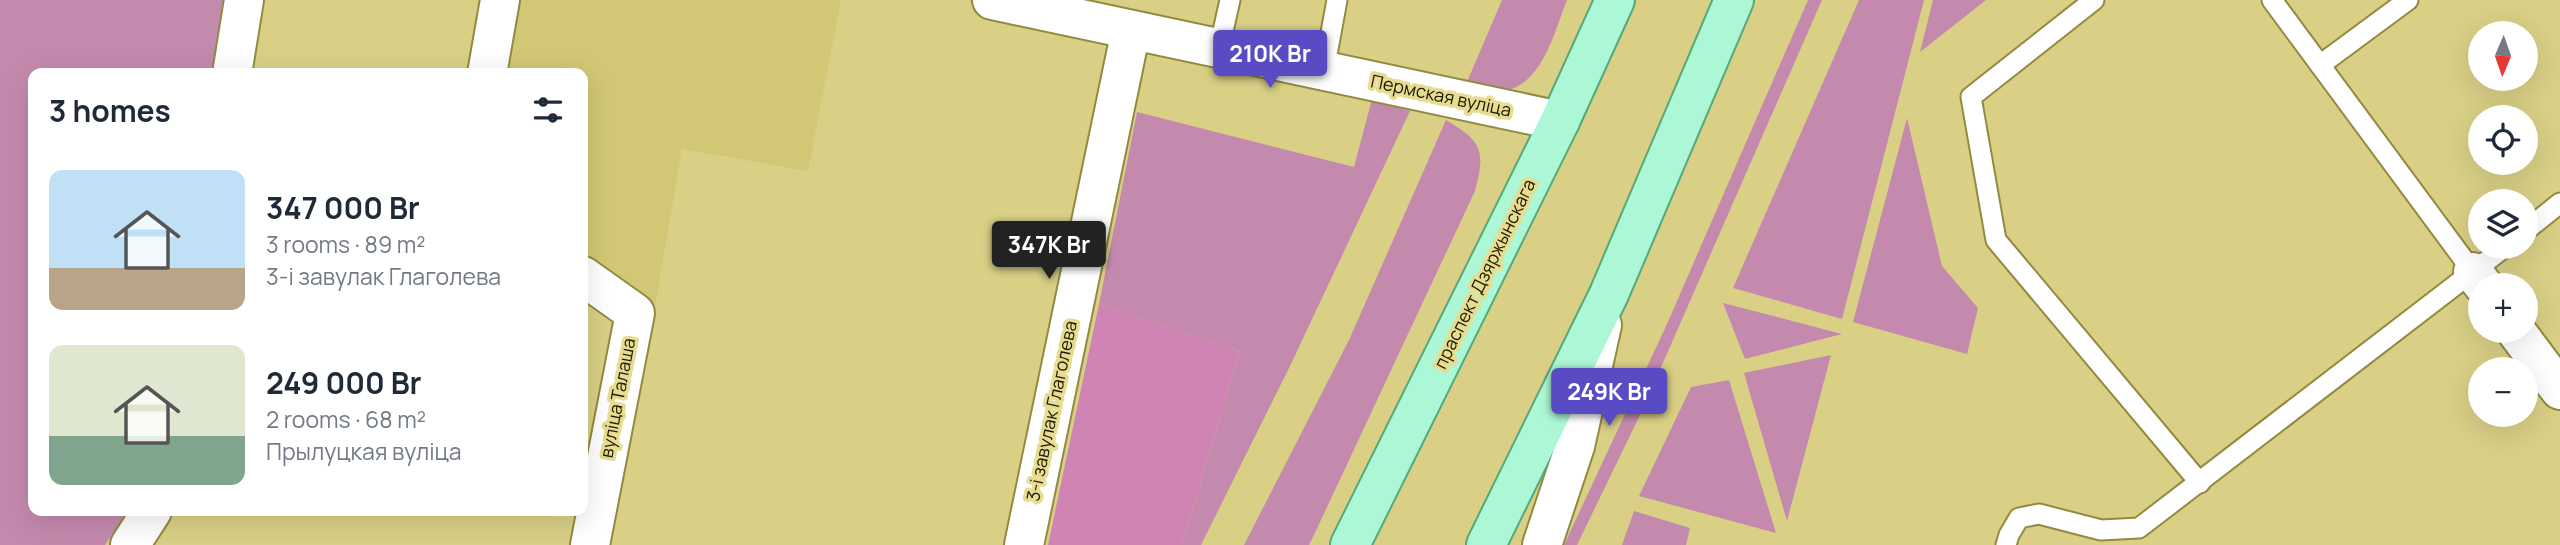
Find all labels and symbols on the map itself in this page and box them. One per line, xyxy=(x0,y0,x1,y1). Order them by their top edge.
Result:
north arrow xyxy=(2468,21,2538,91)
pin: 210K Br xyxy=(1205,31,1335,90)
street label: Пермская вуліца xyxy=(1369,68,1514,122)
street label: праспект Дзяржынскага xyxy=(1428,175,1540,372)
pin: 347K Br xyxy=(984,222,1114,281)
street label: 3-і завулак Глаголева xyxy=(1020,318,1082,503)
street label: вуліца Талаша xyxy=(594,336,640,460)
pin: 249K Br xyxy=(1544,368,1674,428)

